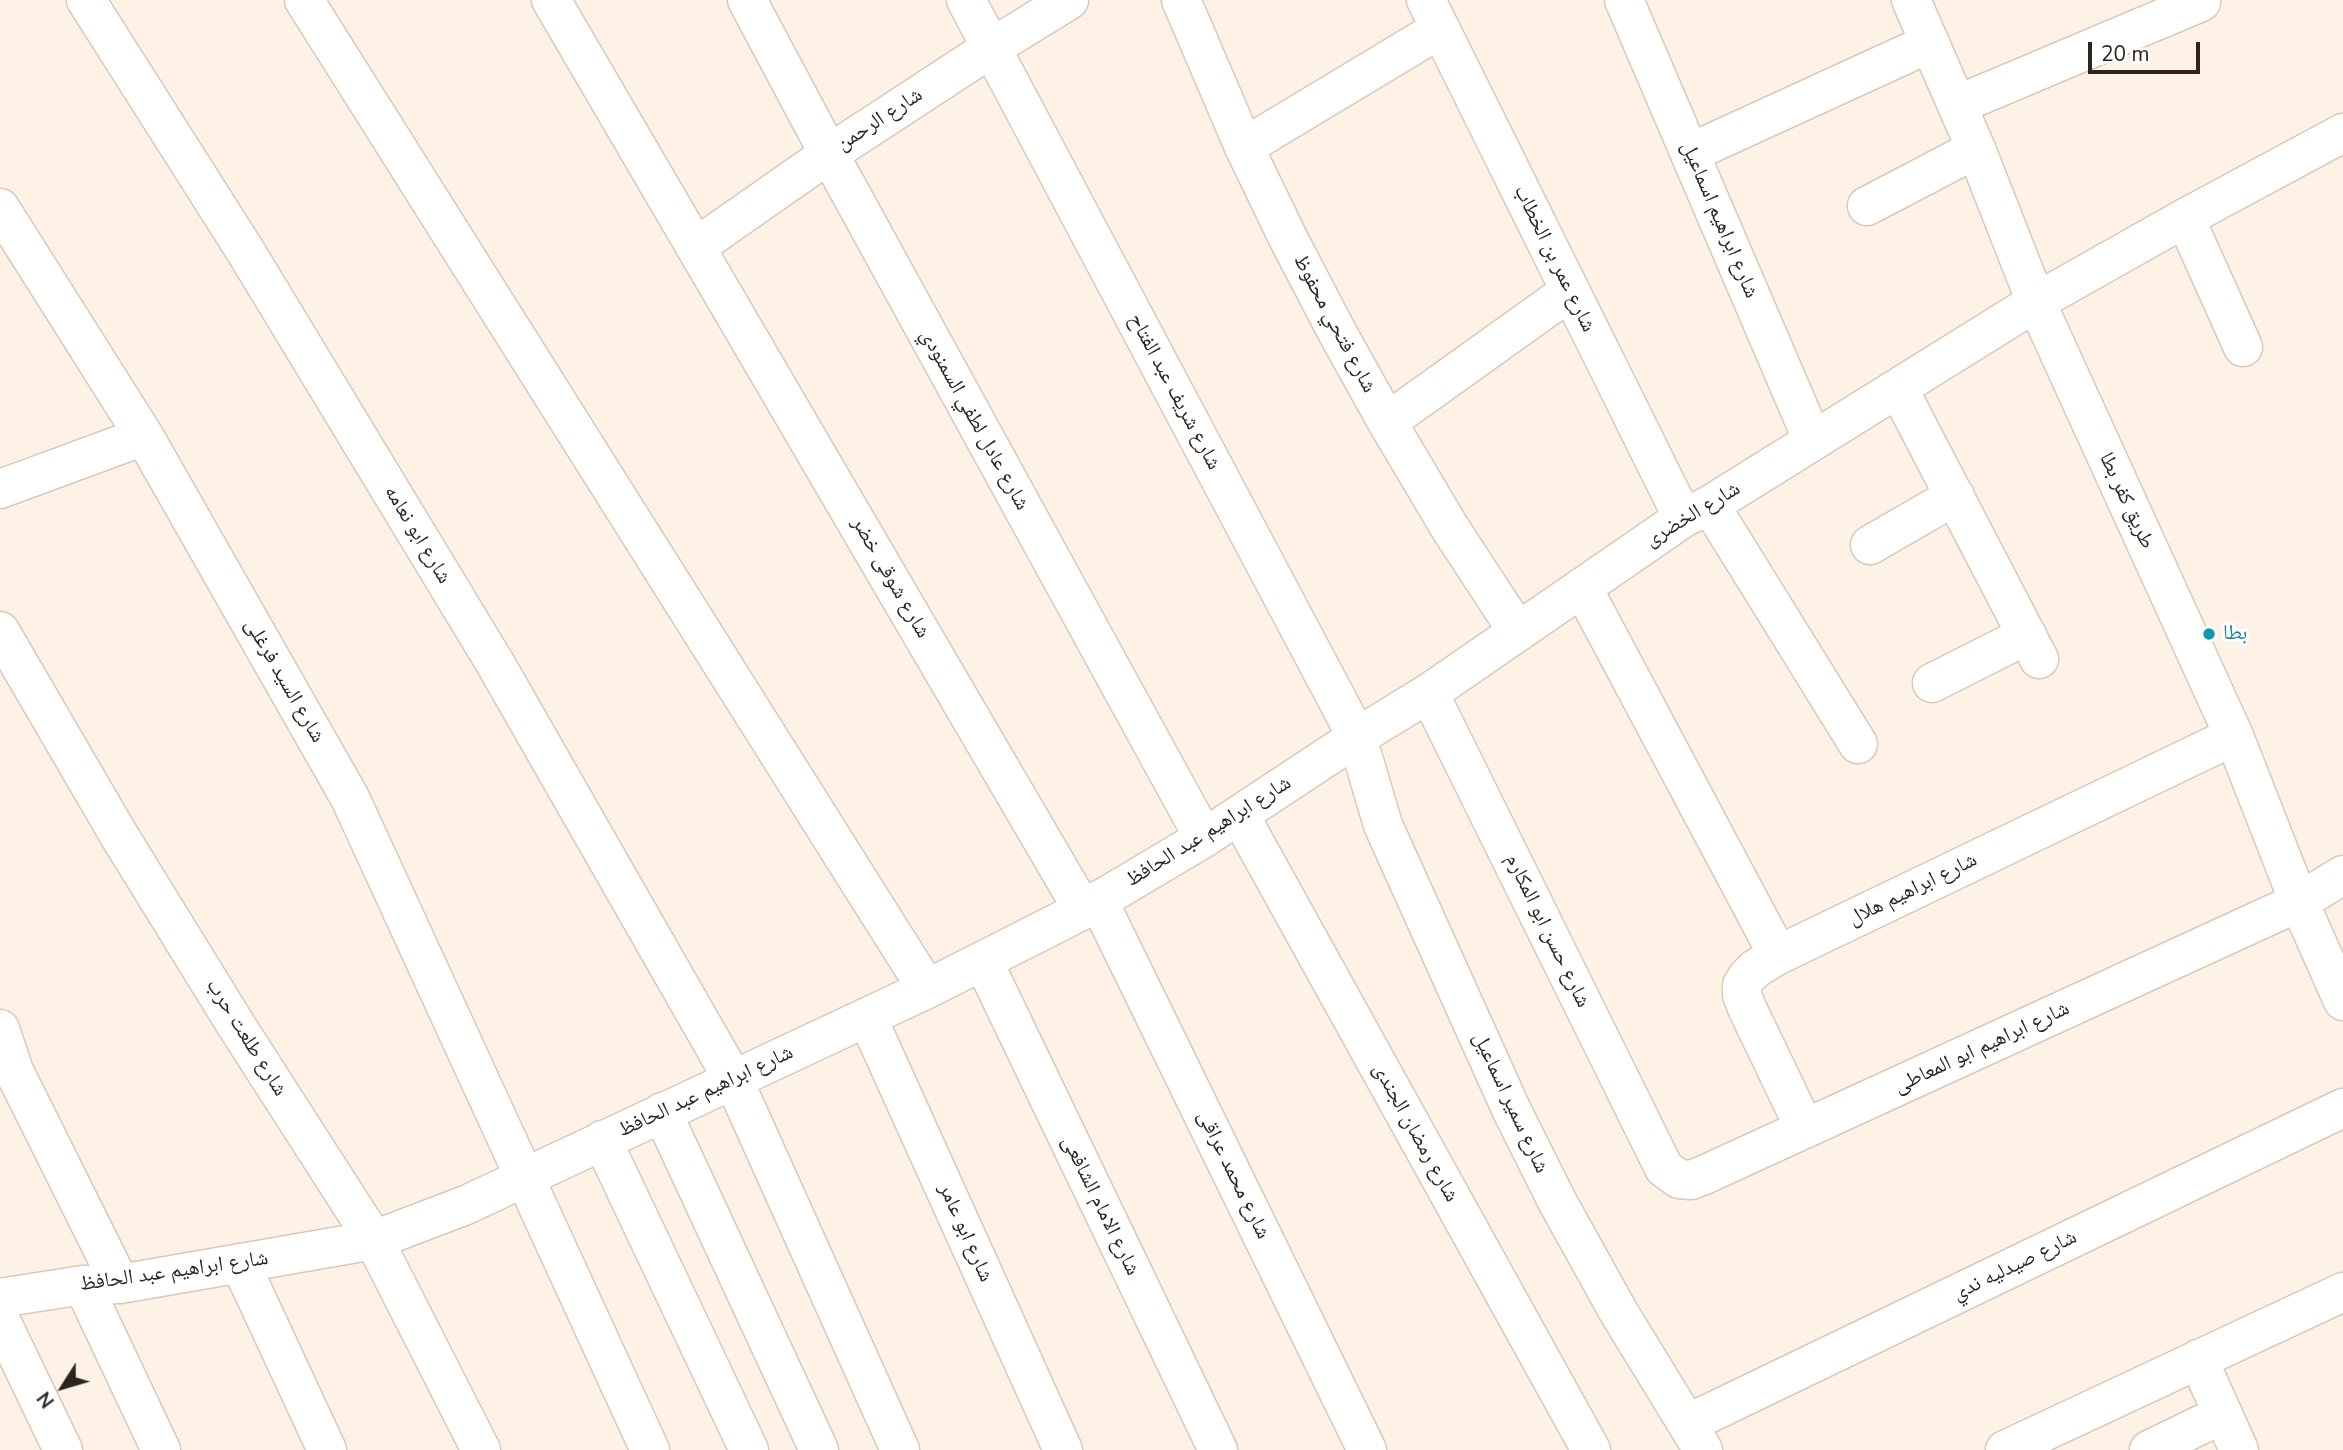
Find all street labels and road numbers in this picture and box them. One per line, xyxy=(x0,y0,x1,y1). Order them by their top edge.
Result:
street label: شارع الرحمن xyxy=(832,83,928,157)
street label: شارع ابراهيم اسماعيل xyxy=(1675,138,1763,302)
street label: شارع عمر بن الخطاب xyxy=(1508,182,1600,336)
street label: شارع فتحي محفوظ xyxy=(1287,250,1381,398)
street label: شارع شريف عبد الفتاح xyxy=(1122,310,1226,474)
street label: شارع عادل لطفي السمنودي xyxy=(914,325,1034,515)
street label: طريق كفر بطا xyxy=(2093,449,2159,553)
street label: شارع الخضرى xyxy=(1641,477,1745,553)
street label: شارع ابو نعامه xyxy=(378,481,456,589)
street label: شارع شوقى خضر xyxy=(845,513,935,643)
street label: شارع السيد فرغلى xyxy=(238,614,330,748)
street label: شارع ابراهيم عبد الحافظ xyxy=(1122,771,1296,893)
street label: شارع ابراهيم هلال xyxy=(1844,848,1982,932)
street label: شارع حسن ابو المكارم xyxy=(1499,850,1595,1012)
street label: شارع طلعت حرب xyxy=(200,975,292,1101)
street label: شارع ابراهيم ابو المعاطى xyxy=(1890,996,2074,1100)
street label: شارع سمير اسماعيل xyxy=(1466,1029,1554,1177)
street label: شارع ابراهيم عبد الحافظ xyxy=(614,1040,798,1144)
street label: شارع رمضان الجندى xyxy=(1366,1059,1464,1207)
street label: شارع محمد عراقى xyxy=(1191,1106,1275,1244)
street label: شارع الامام الشافعى xyxy=(1055,1132,1145,1280)
street label: شارع ابو عامر xyxy=(932,1180,998,1286)
street label: شارع صيدليه ندي xyxy=(1949,1225,2081,1307)
street label: شارع ابراهيم عبد الحافظ xyxy=(78,1246,270,1298)

